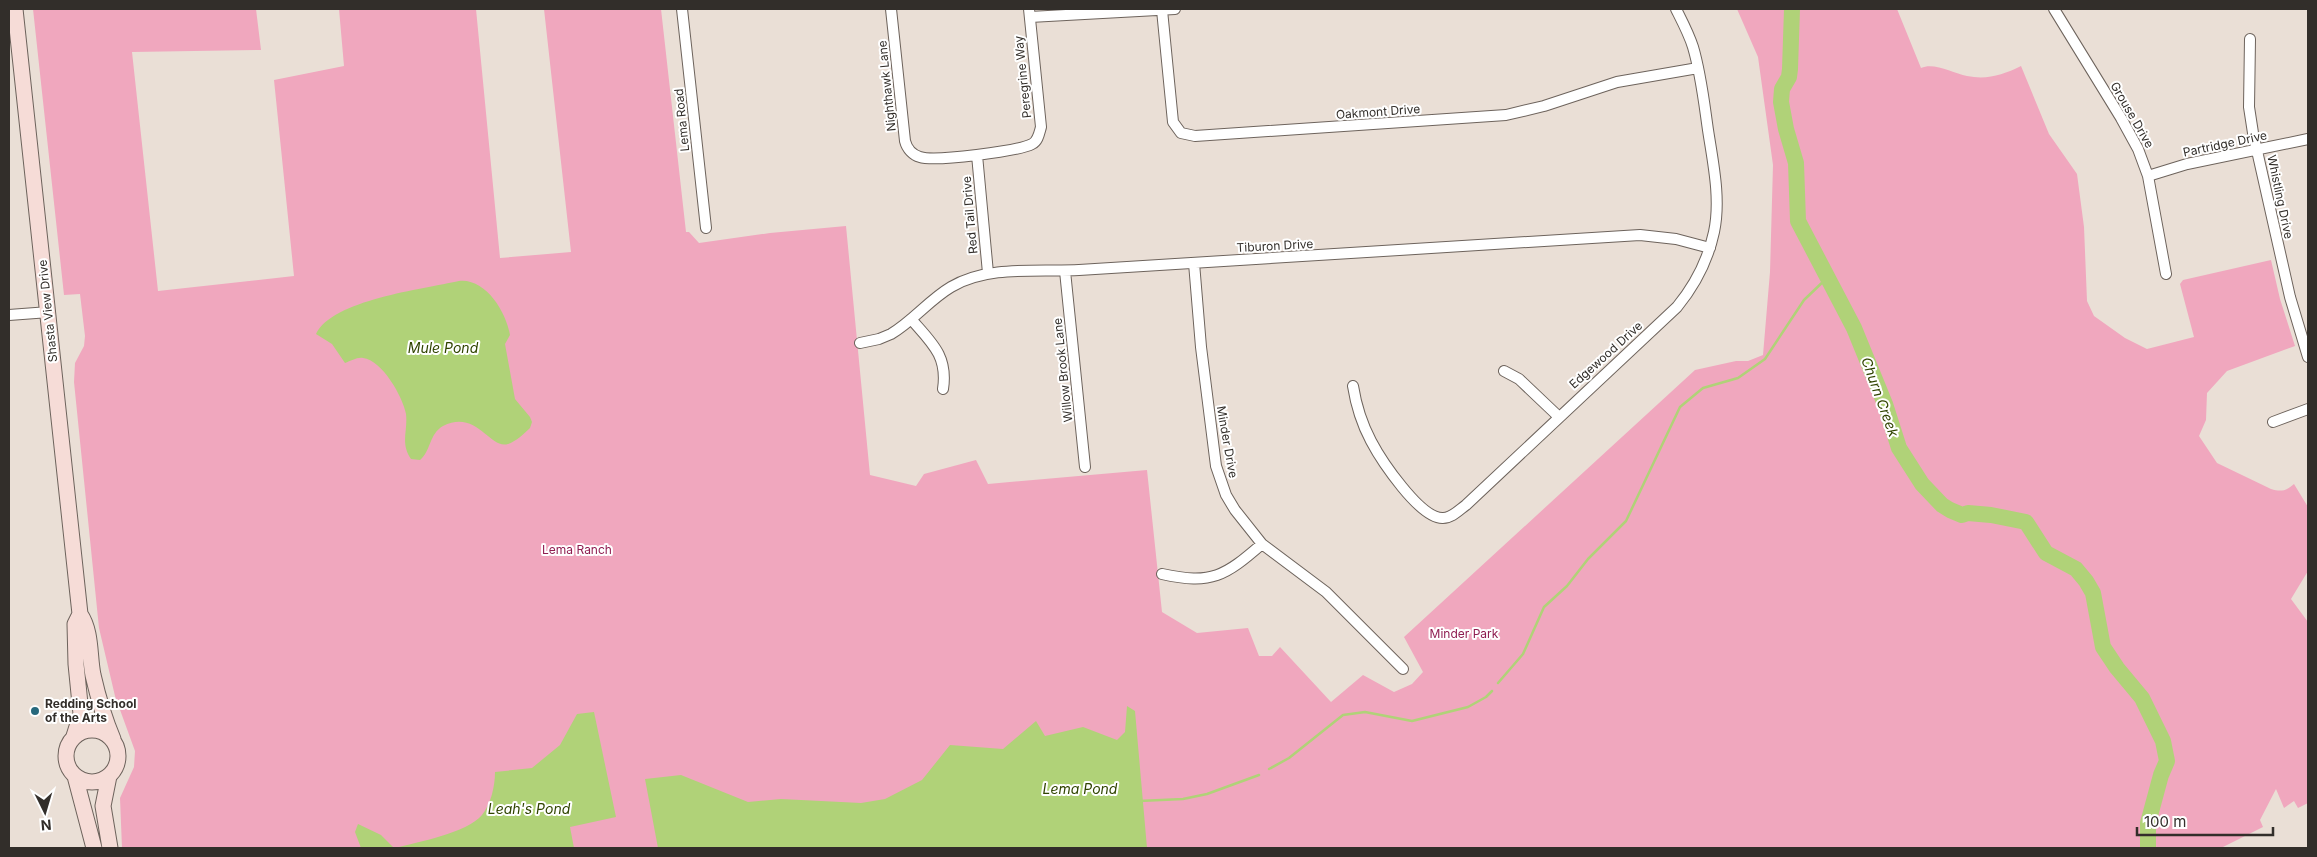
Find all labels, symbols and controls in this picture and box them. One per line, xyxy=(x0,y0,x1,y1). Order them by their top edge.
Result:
street label: Peregrine Way xyxy=(1011,35,1034,119)
street label: Nighthawk Lane xyxy=(874,40,899,132)
street label: Grouse Drive xyxy=(2107,79,2157,151)
street label: Lema Road xyxy=(671,88,692,152)
street label: Oakmont Drive xyxy=(1335,101,1421,122)
street label: Partridge Drive xyxy=(2182,127,2268,160)
street label: Whistling Drive xyxy=(2264,154,2297,240)
street label: Red Tail Drive xyxy=(959,176,980,254)
street label: Tiburon Drive xyxy=(1236,236,1314,255)
street label: Shasta View Drive xyxy=(35,259,60,363)
street label: Willow Brook Lane xyxy=(1050,317,1075,423)
street label: Edgewood Drive xyxy=(1566,318,1645,391)
water label: Mule Pond xyxy=(408,339,479,356)
water label: Churn Creek xyxy=(1858,355,1903,439)
street label: Minder Drive xyxy=(1214,405,1241,479)
park label: Lema Ranch xyxy=(542,542,612,557)
park label: Minder Park xyxy=(1430,626,1499,641)
place label: Redding School of the Arts xyxy=(45,696,137,725)
marker: Redding School of the Arts xyxy=(29,705,41,717)
water label: Lema Pond xyxy=(1043,780,1118,797)
north arrow xyxy=(20,787,70,837)
water label: Leah's Pond xyxy=(488,800,571,817)
scale bar xyxy=(2137,804,2273,836)
text: 100 m xyxy=(2144,812,2186,831)
text: N xyxy=(40,817,52,834)

